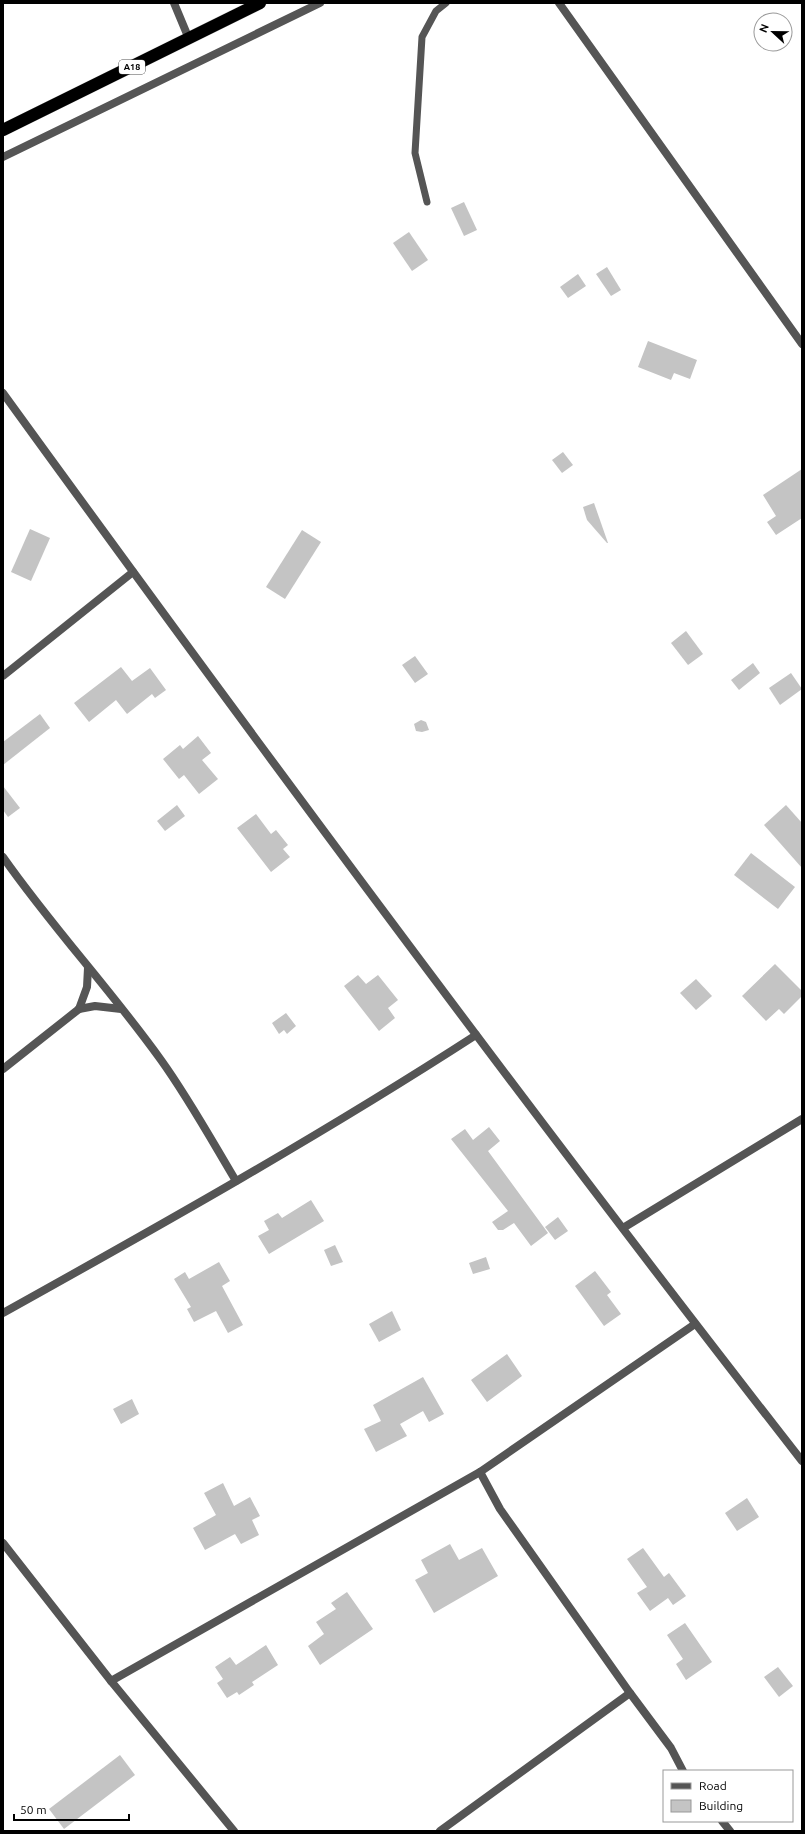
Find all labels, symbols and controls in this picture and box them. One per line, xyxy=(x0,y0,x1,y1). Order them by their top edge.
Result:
north arrow xyxy=(753,12,793,52)
text: N xyxy=(757,22,771,34)
road number: A18 xyxy=(119,60,145,74)
legend xyxy=(663,1770,793,1822)
text: Road xyxy=(699,1779,727,1792)
scale bar xyxy=(14,1796,129,1822)
text: Building xyxy=(699,1799,743,1812)
text: 50 m xyxy=(20,1803,47,1816)

